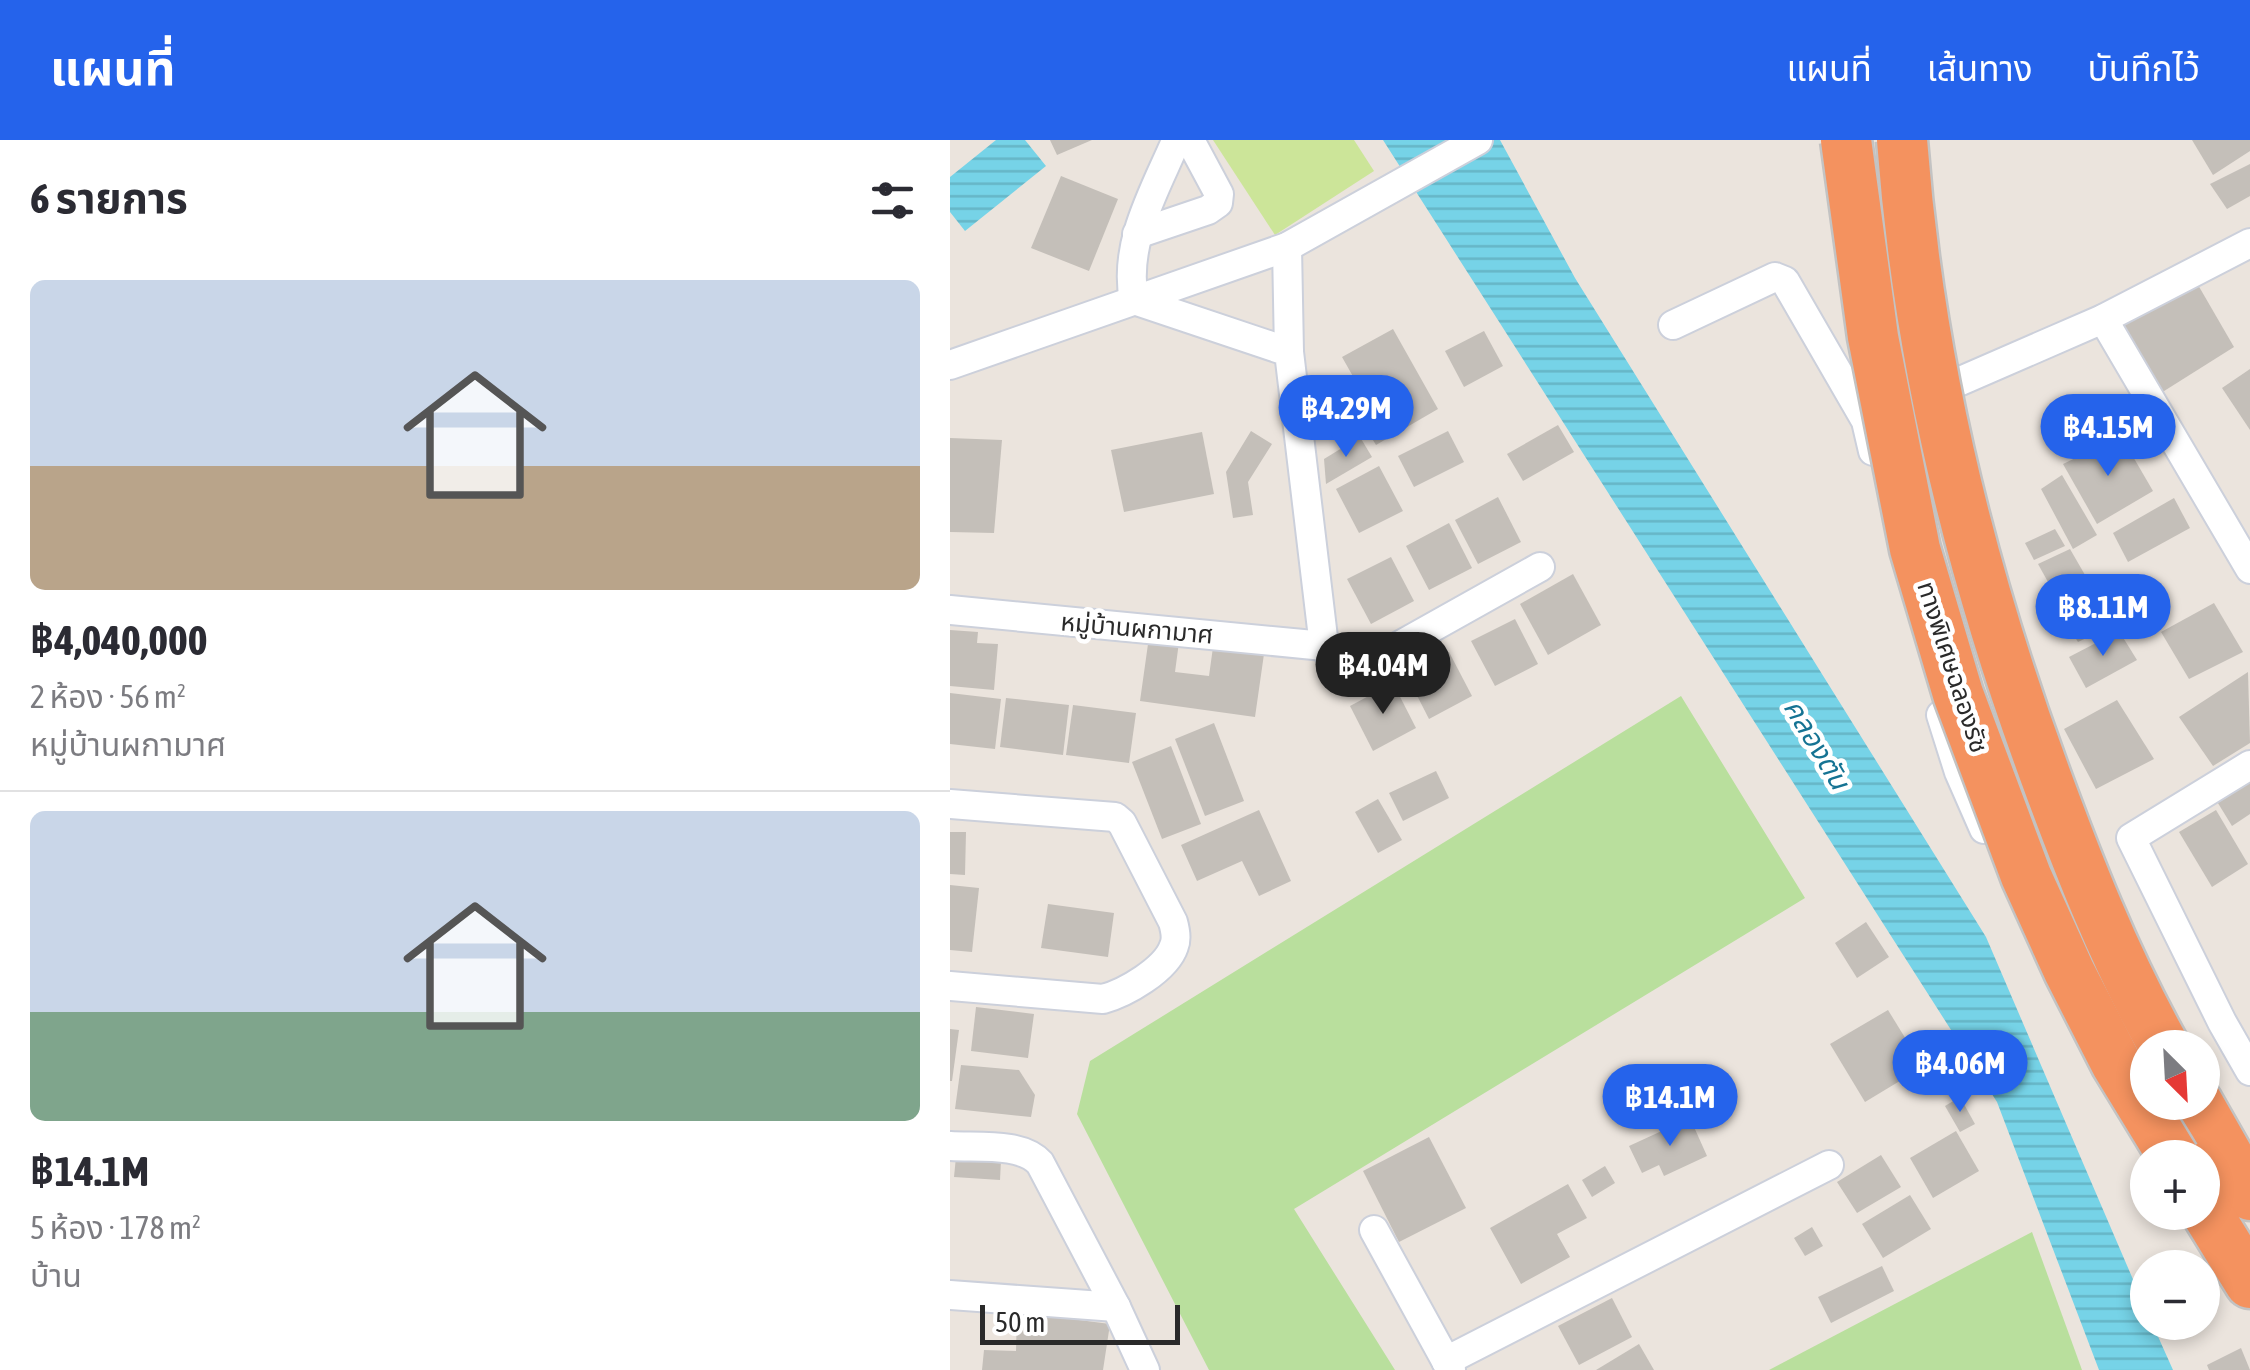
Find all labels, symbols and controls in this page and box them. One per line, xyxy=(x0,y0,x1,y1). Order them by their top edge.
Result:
text: แผนที่ xyxy=(50,40,175,95)
text: แผนที่ xyxy=(1786,48,1872,88)
text: เส้นทาง xyxy=(1927,48,2033,88)
text: บันทึกไว้ xyxy=(2088,48,2200,88)
icon: filters xyxy=(865,173,920,228)
text: 6 รายการ xyxy=(30,174,188,222)
icon: home xyxy=(385,345,565,525)
pin: ฿4.29M xyxy=(1265,375,1427,460)
text: ฿4.29M xyxy=(1301,389,1391,426)
pin: ฿4.15M xyxy=(2027,394,2189,479)
text: ฿4.15M xyxy=(2063,408,2153,445)
pin: ฿8.11M xyxy=(2022,574,2184,659)
street label: ทางพิเศษฉลองรัช xyxy=(1912,578,1994,756)
text: ฿8.11M xyxy=(2058,588,2148,625)
street label: หมู่บ้านผกามาศ xyxy=(1059,607,1215,651)
text: ฿4,040,000 xyxy=(30,616,208,664)
pin: ฿4.04M xyxy=(1302,632,1464,717)
text: ฿4.04M xyxy=(1338,646,1428,683)
text: 2 ห้อง · 56 m² xyxy=(30,678,186,715)
water label: คลองตัน xyxy=(1778,693,1857,796)
text: หมู่บ้านผกามาศ xyxy=(30,726,226,763)
icon: home xyxy=(385,876,565,1056)
pin: ฿4.06M xyxy=(1879,1030,2041,1115)
north arrow xyxy=(2130,1030,2220,1120)
map controls xyxy=(2130,1030,2220,1340)
text: ฿4.06M xyxy=(1915,1044,2005,1081)
pin: ฿14.1M xyxy=(1589,1064,1751,1149)
text: ฿14.1M xyxy=(1625,1078,1715,1115)
button: + xyxy=(2130,1140,2220,1230)
text: ฿14.1M xyxy=(30,1147,149,1195)
text: 5 ห้อง · 178 m² xyxy=(30,1209,201,1246)
button: − xyxy=(2130,1250,2220,1340)
text: บ้าน xyxy=(30,1257,82,1294)
scale bar xyxy=(980,1300,1180,1344)
text: 50 m xyxy=(995,1306,1045,1338)

